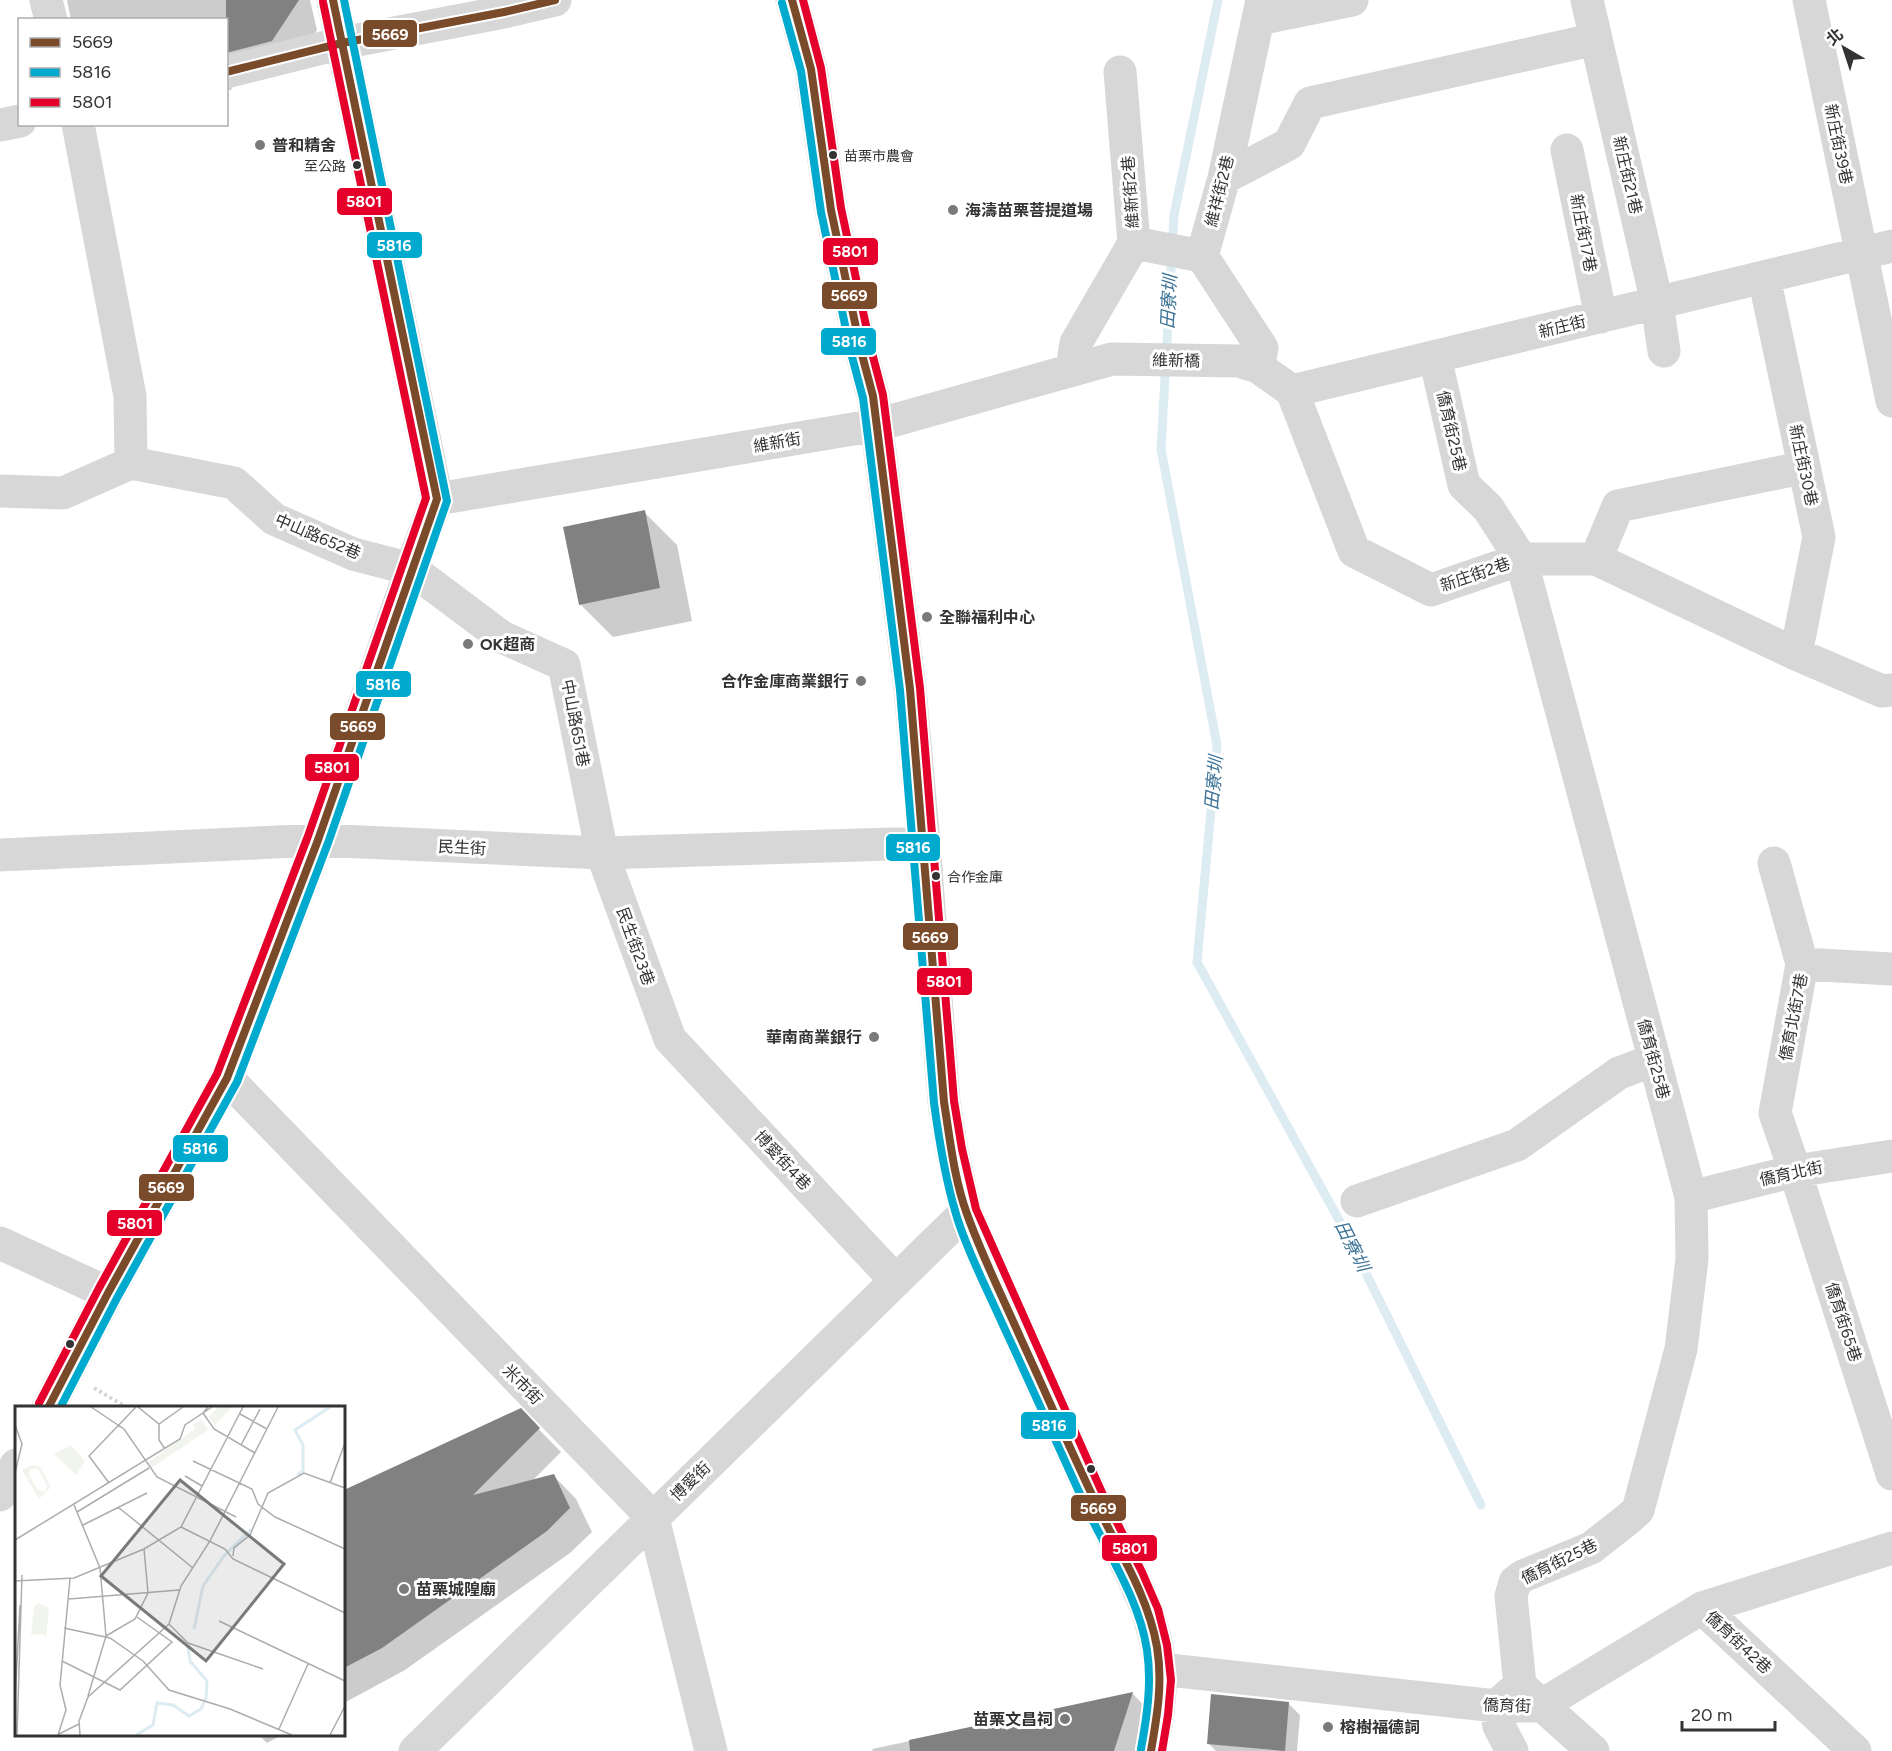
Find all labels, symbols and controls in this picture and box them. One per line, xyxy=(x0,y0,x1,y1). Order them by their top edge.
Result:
legend xyxy=(18,18,228,126)
north arrow xyxy=(1814,18,1874,78)
line badge: 5669 xyxy=(362,19,418,48)
text: 北 xyxy=(1823,24,1847,49)
text: 5669 xyxy=(371,25,409,44)
text: 5669 xyxy=(72,31,113,53)
text: 5816 xyxy=(72,61,111,83)
text: 5801 xyxy=(72,91,112,113)
street label: 新庄街39巷 xyxy=(1821,102,1856,186)
street label: 新庄街21巷 xyxy=(1609,134,1646,216)
place label: 普和精舍 xyxy=(272,136,336,155)
marker: 普和精舍 xyxy=(253,138,267,152)
place label: 苗栗市農會 xyxy=(844,148,914,165)
marker: 苗栗市農會 xyxy=(827,149,839,161)
street label: 維祥街2巷 xyxy=(1201,153,1238,229)
street label: 維新街2巷 xyxy=(1118,155,1143,229)
place label: 至公路 xyxy=(304,158,346,175)
marker: 至公路 xyxy=(351,159,363,171)
line badge: 5801 xyxy=(336,187,393,216)
text: 5801 xyxy=(346,192,382,211)
street label: 新庄街17巷 xyxy=(1567,192,1600,274)
place label: 海濤苗栗菩提道場 xyxy=(965,201,1093,220)
marker: 海濤苗栗菩提道場 xyxy=(946,203,960,217)
line badge: 5816 xyxy=(366,231,423,259)
text: 5816 xyxy=(376,236,412,255)
line badge: 5801 xyxy=(822,237,879,266)
text: 5801 xyxy=(832,242,868,261)
water label: 田寮圳 xyxy=(1157,271,1182,330)
line badge: 5669 xyxy=(821,281,878,310)
text: 5669 xyxy=(830,286,868,305)
street label: 新庄街 xyxy=(1537,311,1588,342)
line badge: 5816 xyxy=(820,327,877,356)
text: 5816 xyxy=(831,332,867,351)
street label: 維新橋 xyxy=(1152,351,1200,370)
street label: 僑育街25巷 xyxy=(1433,389,1470,473)
street label: 新庄街30巷 xyxy=(1786,423,1821,508)
street label: 維新街 xyxy=(752,429,802,456)
street label: 中山路652巷 xyxy=(272,510,363,563)
street label: 新庄街2巷 xyxy=(1438,554,1513,595)
place label: 全聯福利中心 xyxy=(939,608,1035,627)
marker: 全聯福利中心 xyxy=(920,610,934,624)
place label: OK超商 xyxy=(480,635,535,654)
marker: OK超商 xyxy=(461,637,475,651)
line badge: 5816 xyxy=(355,670,412,698)
place label: 合作金庫商業銀行 xyxy=(721,672,849,691)
marker: 合作金庫商業銀行 xyxy=(854,674,868,688)
text: 5816 xyxy=(365,675,401,694)
street label: 中山路651巷 xyxy=(558,678,593,769)
line badge: 5669 xyxy=(329,712,386,741)
text: 5669 xyxy=(339,717,377,736)
water label: 田寮圳 xyxy=(1201,752,1228,811)
line badge: 5801 xyxy=(304,753,360,782)
text: 5801 xyxy=(314,758,350,777)
line badge: 5816 xyxy=(885,833,941,862)
street label: 民生街 xyxy=(438,837,486,858)
text: 5816 xyxy=(895,838,931,857)
place label: 合作金庫 xyxy=(947,869,1003,886)
marker: 合作金庫 xyxy=(930,870,942,882)
street label: 民生街23巷 xyxy=(613,905,658,988)
line badge: 5669 xyxy=(902,922,959,951)
text: 5669 xyxy=(911,928,949,947)
line badge: 5801 xyxy=(916,967,973,996)
text: 5801 xyxy=(926,972,962,991)
street label: 僑育北街7巷 xyxy=(1776,972,1811,1062)
street label: 僑育街25巷 xyxy=(1634,1017,1673,1101)
place label: 華南商業銀行 xyxy=(766,1028,862,1047)
marker: 華南商業銀行 xyxy=(867,1030,881,1044)
street label: 博愛街4巷 xyxy=(750,1127,815,1194)
line badge: 5816 xyxy=(172,1134,229,1163)
text: 5816 xyxy=(182,1139,218,1158)
street label: 僑育北街 xyxy=(1758,1158,1824,1189)
line badge: 5669 xyxy=(138,1173,195,1202)
text: 5669 xyxy=(147,1178,185,1197)
line badge: 5801 xyxy=(106,1209,163,1237)
text: 5801 xyxy=(117,1214,153,1233)
water label: 田寮圳 xyxy=(1330,1217,1375,1278)
street label: 僑育街65巷 xyxy=(1822,1280,1865,1364)
unlabelled marker xyxy=(64,1338,76,1350)
street label: 米市街 xyxy=(499,1360,546,1408)
inset map xyxy=(15,1406,345,1736)
line badge: 5816 xyxy=(1020,1411,1077,1440)
text: 5816 xyxy=(1031,1416,1067,1435)
street label: 博愛街 xyxy=(666,1458,714,1505)
unlabelled marker xyxy=(1085,1463,1097,1475)
line badge: 5669 xyxy=(1070,1494,1127,1522)
text: 5669 xyxy=(1079,1499,1117,1518)
line badge: 5801 xyxy=(1101,1534,1158,1562)
street label: 僑育街25巷 xyxy=(1518,1535,1600,1588)
text: 5801 xyxy=(1112,1539,1148,1558)
place label: 苗栗城隍廟 xyxy=(416,1580,496,1599)
marker: 苗栗城隍廟 xyxy=(397,1582,411,1596)
street label: 僑育街42巷 xyxy=(1702,1607,1775,1678)
scale bar xyxy=(1682,1694,1775,1732)
street label: 僑育街 xyxy=(1483,1695,1531,1716)
text: 20 m xyxy=(1691,1704,1732,1726)
place label: 苗栗文昌祠 xyxy=(973,1710,1053,1729)
marker: 苗栗文昌祠 xyxy=(1058,1712,1072,1726)
place label: 榕樹福德詞 xyxy=(1340,1718,1420,1737)
marker: 榕樹福德詞 xyxy=(1321,1720,1335,1734)

